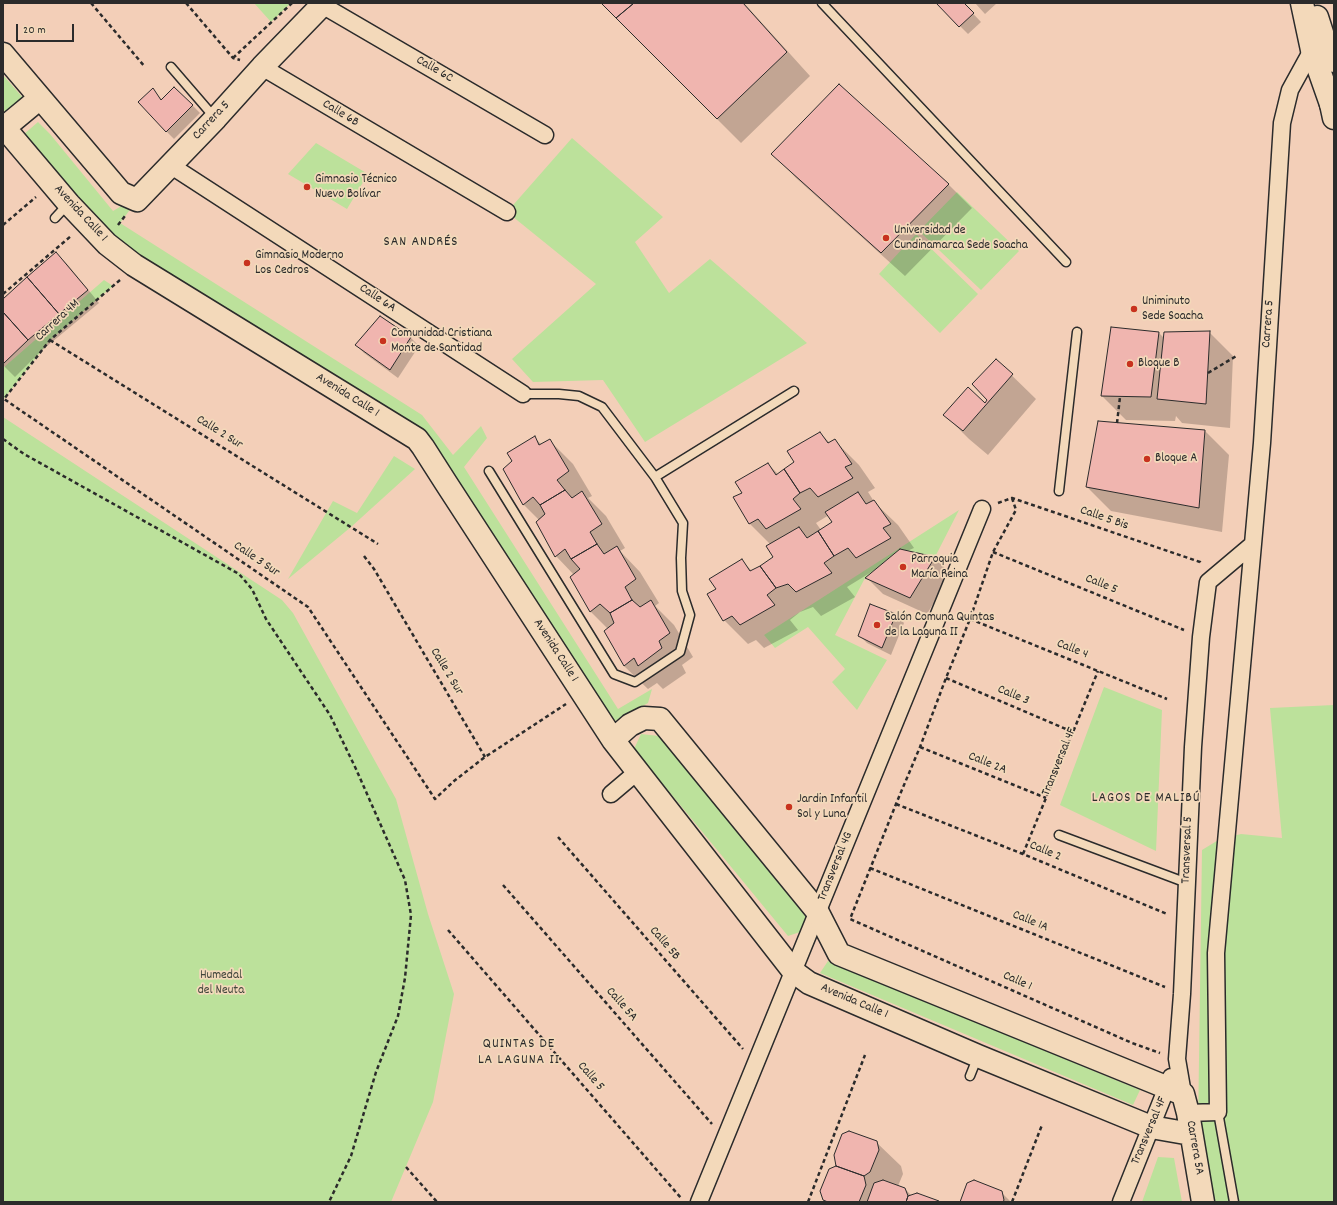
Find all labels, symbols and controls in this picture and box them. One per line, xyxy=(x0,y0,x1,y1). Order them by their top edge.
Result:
scale bar xyxy=(18,16,76,42)
text: 20 m xyxy=(23,22,46,39)
street label: Calle 6C xyxy=(413,53,455,87)
street label: Calle 6B xyxy=(319,97,361,131)
street label: Carrera 5 xyxy=(190,98,234,144)
place label: Gimnasio Técnico Nuevo Bolívar xyxy=(315,172,397,203)
street label: Avenida Calle 1 xyxy=(50,182,110,246)
marker: Gimnasio Técnico Nuevo Bolívar xyxy=(302,182,312,192)
place label: Universidad de Cundinamarca Sede Soacha xyxy=(894,223,1028,254)
marker: Universidad de Cundinamarca Sede Soacha xyxy=(881,233,891,243)
district label: SAN ANDRÉS xyxy=(383,235,459,251)
place label: Gimnasio Moderno Los Cedros xyxy=(255,248,343,279)
marker: Gimnasio Moderno Los Cedros xyxy=(242,258,252,268)
street label: Calle 6A xyxy=(356,281,398,317)
place label: Uniminuto Sede Soacha xyxy=(1142,294,1203,325)
street label: Carrera 4M xyxy=(33,297,83,345)
street label: Carrera 5 xyxy=(1260,300,1278,348)
marker: Uniminuto Sede Soacha xyxy=(1129,304,1139,314)
place label: Comunidad Cristiana Monte de Santidad xyxy=(391,326,492,357)
marker: Comunidad Cristiana Monte de Santidad xyxy=(378,336,388,346)
place label: Bloque B xyxy=(1138,356,1179,372)
marker: Bloque B xyxy=(1125,359,1135,369)
street label: Avenida Calle 1 xyxy=(312,370,382,422)
street label: Calle 2 Sur xyxy=(193,413,245,453)
place label: Bloque A xyxy=(1155,451,1197,467)
marker: Bloque A xyxy=(1142,454,1152,464)
street label: Calle 5 Bis xyxy=(1078,503,1130,535)
street label: Calle 3 Sur xyxy=(230,539,282,581)
place label: Parroquia María Reina xyxy=(911,552,968,583)
marker: Parroquia María Reina xyxy=(898,562,908,572)
street label: Calle 5 xyxy=(1083,572,1119,598)
place label: Salón Comuna Quintas de la Laguna II xyxy=(885,610,994,641)
street label: Avenida Calle 1 xyxy=(529,617,581,685)
marker: Salón Comuna Quintas de la Laguna II xyxy=(872,620,882,630)
street label: Calle 4 xyxy=(1054,637,1090,663)
street label: Calle 2 Sur xyxy=(426,646,466,698)
street label: Calle 3 xyxy=(995,682,1031,710)
street label: Transversal 4F xyxy=(1039,726,1081,798)
street label: Calle 2A xyxy=(965,749,1009,779)
district label: LAGOS DE MALIBÚ xyxy=(1092,791,1200,807)
place label: Jardin Infantil Sol y Luna xyxy=(797,792,867,823)
marker: Jardin Infantil Sol y Luna xyxy=(784,802,794,812)
street label: Transversal 5 xyxy=(1179,816,1197,884)
street label: Transversal 4G xyxy=(815,830,857,904)
street label: Calle 2 xyxy=(1027,838,1063,866)
street label: Calle 1A xyxy=(1010,908,1050,936)
street label: Calle 5B xyxy=(645,924,683,964)
park label: Humedal del Neuta xyxy=(198,968,244,999)
street label: Calle 1 xyxy=(1000,969,1034,995)
street label: Avenida Calle 1 xyxy=(818,981,890,1023)
street label: Calle 5A xyxy=(602,985,640,1025)
district label: QUINTAS DE LA LAGUNA II xyxy=(478,1037,560,1070)
street label: Calle 5 xyxy=(573,1059,607,1095)
street label: Transversal 4F xyxy=(1129,1095,1171,1167)
street label: Carrera 5A xyxy=(1182,1120,1206,1176)

